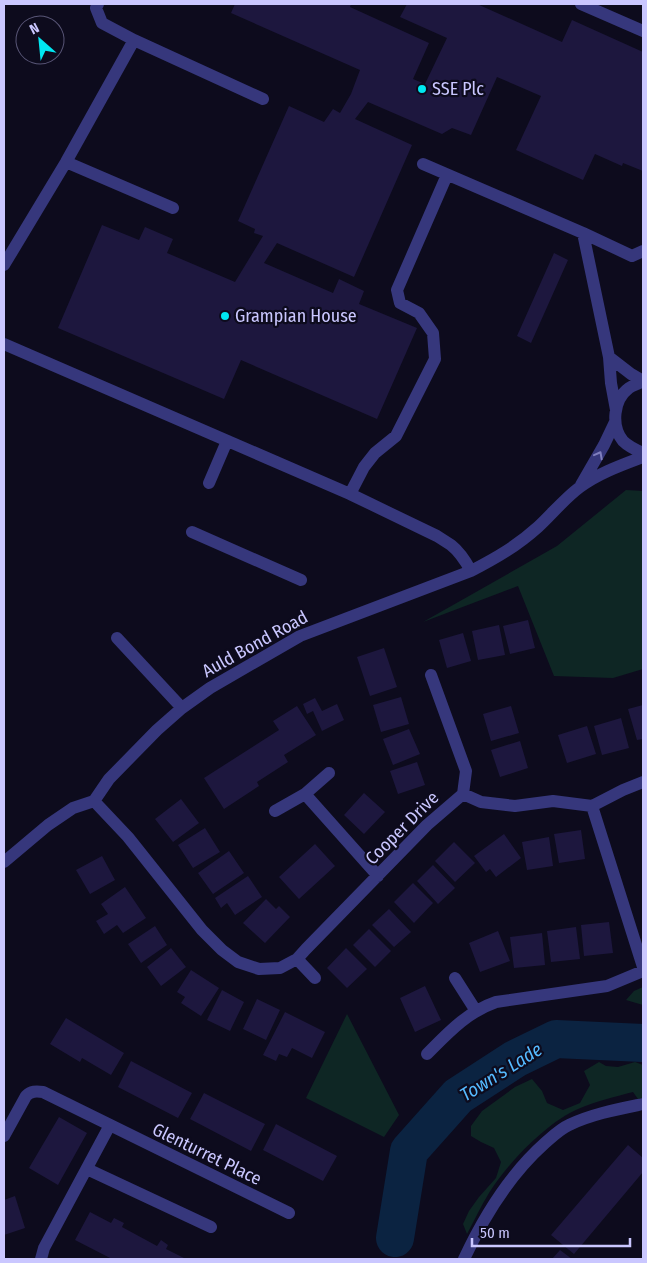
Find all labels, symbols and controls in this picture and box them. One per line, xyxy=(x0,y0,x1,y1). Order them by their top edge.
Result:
north arrow xyxy=(15,15,65,65)
text: N xyxy=(27,19,42,38)
place label: SSE Plc xyxy=(432,78,484,100)
marker: SSE Plc xyxy=(416,83,428,95)
place label: Grampian House xyxy=(235,305,357,327)
marker: Grampian House xyxy=(219,310,231,322)
one-way arrow xyxy=(593,452,603,461)
street label: Auld Bond Road xyxy=(198,606,312,682)
street label: Cooper Drive xyxy=(361,787,443,869)
water label: Town's Lade xyxy=(456,1038,546,1106)
street label: Glenturret Place xyxy=(149,1118,265,1190)
scale bar xyxy=(472,1216,630,1248)
text: 50 m xyxy=(480,1224,510,1242)

